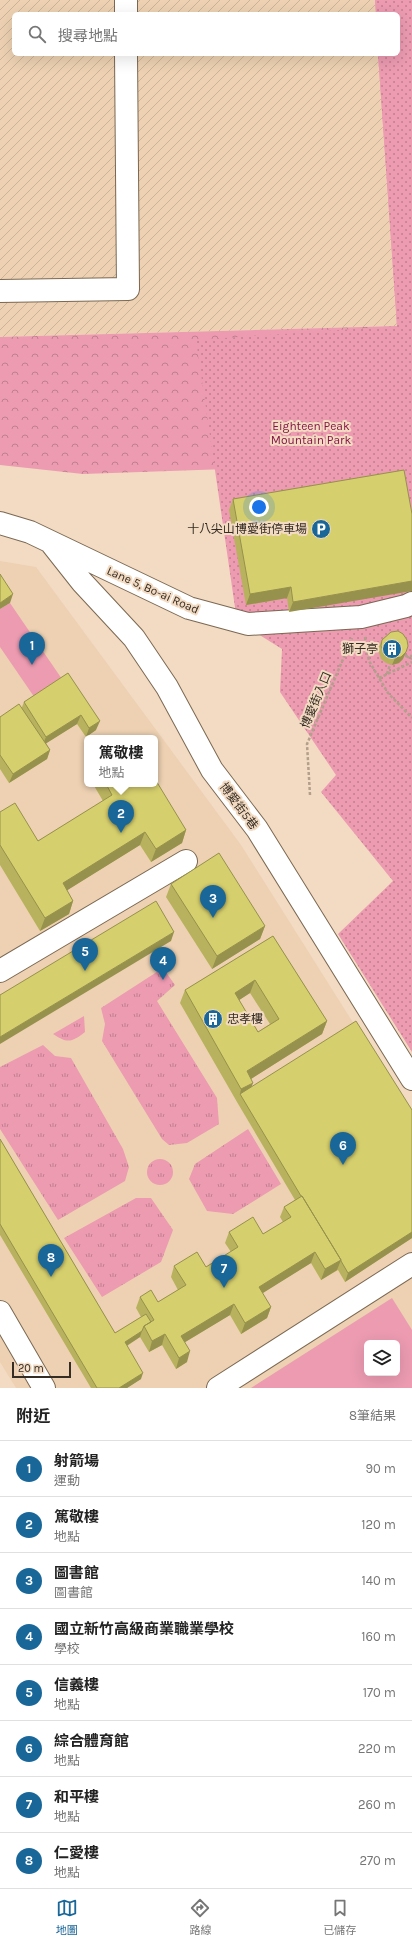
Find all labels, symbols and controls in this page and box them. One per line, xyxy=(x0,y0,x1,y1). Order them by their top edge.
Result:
search box xyxy=(12,12,400,56)
icon: search xyxy=(26,23,48,45)
text: 搜尋地點 xyxy=(58,27,118,45)
park label: Eighteen Peak Mountain Park xyxy=(271,419,351,447)
your location xyxy=(249,497,269,517)
parking icon: 十八尖山博愛街停車場 xyxy=(310,518,332,540)
place label: 十八尖山博愛街停車場 xyxy=(187,522,307,536)
street label: Lane 5, Bo-ai Road xyxy=(105,563,201,617)
pin: 1 xyxy=(19,632,45,665)
building icon: 獅子亭 xyxy=(381,638,403,660)
place label: 獅子亭 xyxy=(342,642,378,656)
street label: 博愛街入口 xyxy=(298,670,334,730)
popup xyxy=(84,735,158,787)
text: 篤敬樓 xyxy=(98,744,144,762)
text: 地點 xyxy=(98,765,125,780)
street label: 博愛街5巷 xyxy=(217,780,261,832)
pin: 2 xyxy=(108,800,134,833)
pin: 3 xyxy=(200,885,226,918)
pin: 5 xyxy=(72,938,98,971)
pin: 4 xyxy=(150,947,176,980)
building icon: 忠孝樓 xyxy=(202,1008,224,1030)
place label: 忠孝樓 xyxy=(227,1012,263,1026)
pin: 6 xyxy=(330,1132,356,1165)
pin: 8 xyxy=(38,1244,64,1277)
pin: 7 xyxy=(211,1255,237,1288)
map controls xyxy=(364,1340,400,1376)
button: layers xyxy=(364,1340,400,1376)
scale bar xyxy=(12,1360,71,1379)
text: 20 m xyxy=(18,1362,44,1375)
text: 附近 xyxy=(16,1406,50,1426)
text: 8筆結果 xyxy=(349,1408,396,1423)
text: 射箭場 xyxy=(54,1452,99,1470)
text: 1 xyxy=(27,1461,31,1476)
text: 90 m xyxy=(365,1461,396,1476)
text: 運動 xyxy=(54,1473,80,1488)
text: 篤敬樓 xyxy=(54,1508,99,1526)
text: 2 xyxy=(25,1517,33,1532)
text: 120 m xyxy=(361,1517,396,1532)
text: 地點 xyxy=(54,1529,80,1544)
text: 圖書館 xyxy=(54,1564,99,1582)
text: 3 xyxy=(25,1573,33,1588)
text: 140 m xyxy=(361,1573,396,1588)
text: 圖書館 xyxy=(54,1585,93,1600)
text: 國立新竹高級商業職業學校 xyxy=(54,1620,234,1638)
text: 4 xyxy=(25,1629,33,1644)
text: 160 m xyxy=(361,1629,396,1644)
text: 學校 xyxy=(54,1641,80,1656)
text: 信義樓 xyxy=(54,1676,99,1694)
text: 5 xyxy=(25,1685,33,1700)
text: 170 m xyxy=(363,1685,396,1700)
text: 地點 xyxy=(54,1697,80,1712)
text: 綜合體育館 xyxy=(54,1732,129,1750)
text: 6 xyxy=(25,1741,33,1756)
text: 220 m xyxy=(358,1741,396,1756)
text: 地點 xyxy=(54,1753,80,1768)
text: 和平樓 xyxy=(54,1788,99,1806)
text: 7 xyxy=(26,1797,32,1812)
text: 260 m xyxy=(358,1797,396,1812)
text: 地點 xyxy=(54,1809,80,1824)
text: 仁愛樓 xyxy=(54,1844,99,1862)
text: 8 xyxy=(25,1853,33,1868)
text: 270 m xyxy=(359,1853,396,1868)
text: 地點 xyxy=(54,1865,80,1880)
tab: 地圖 xyxy=(56,1897,78,1937)
tab: 路線 xyxy=(189,1897,211,1937)
tab: 已儲存 xyxy=(323,1897,356,1937)

